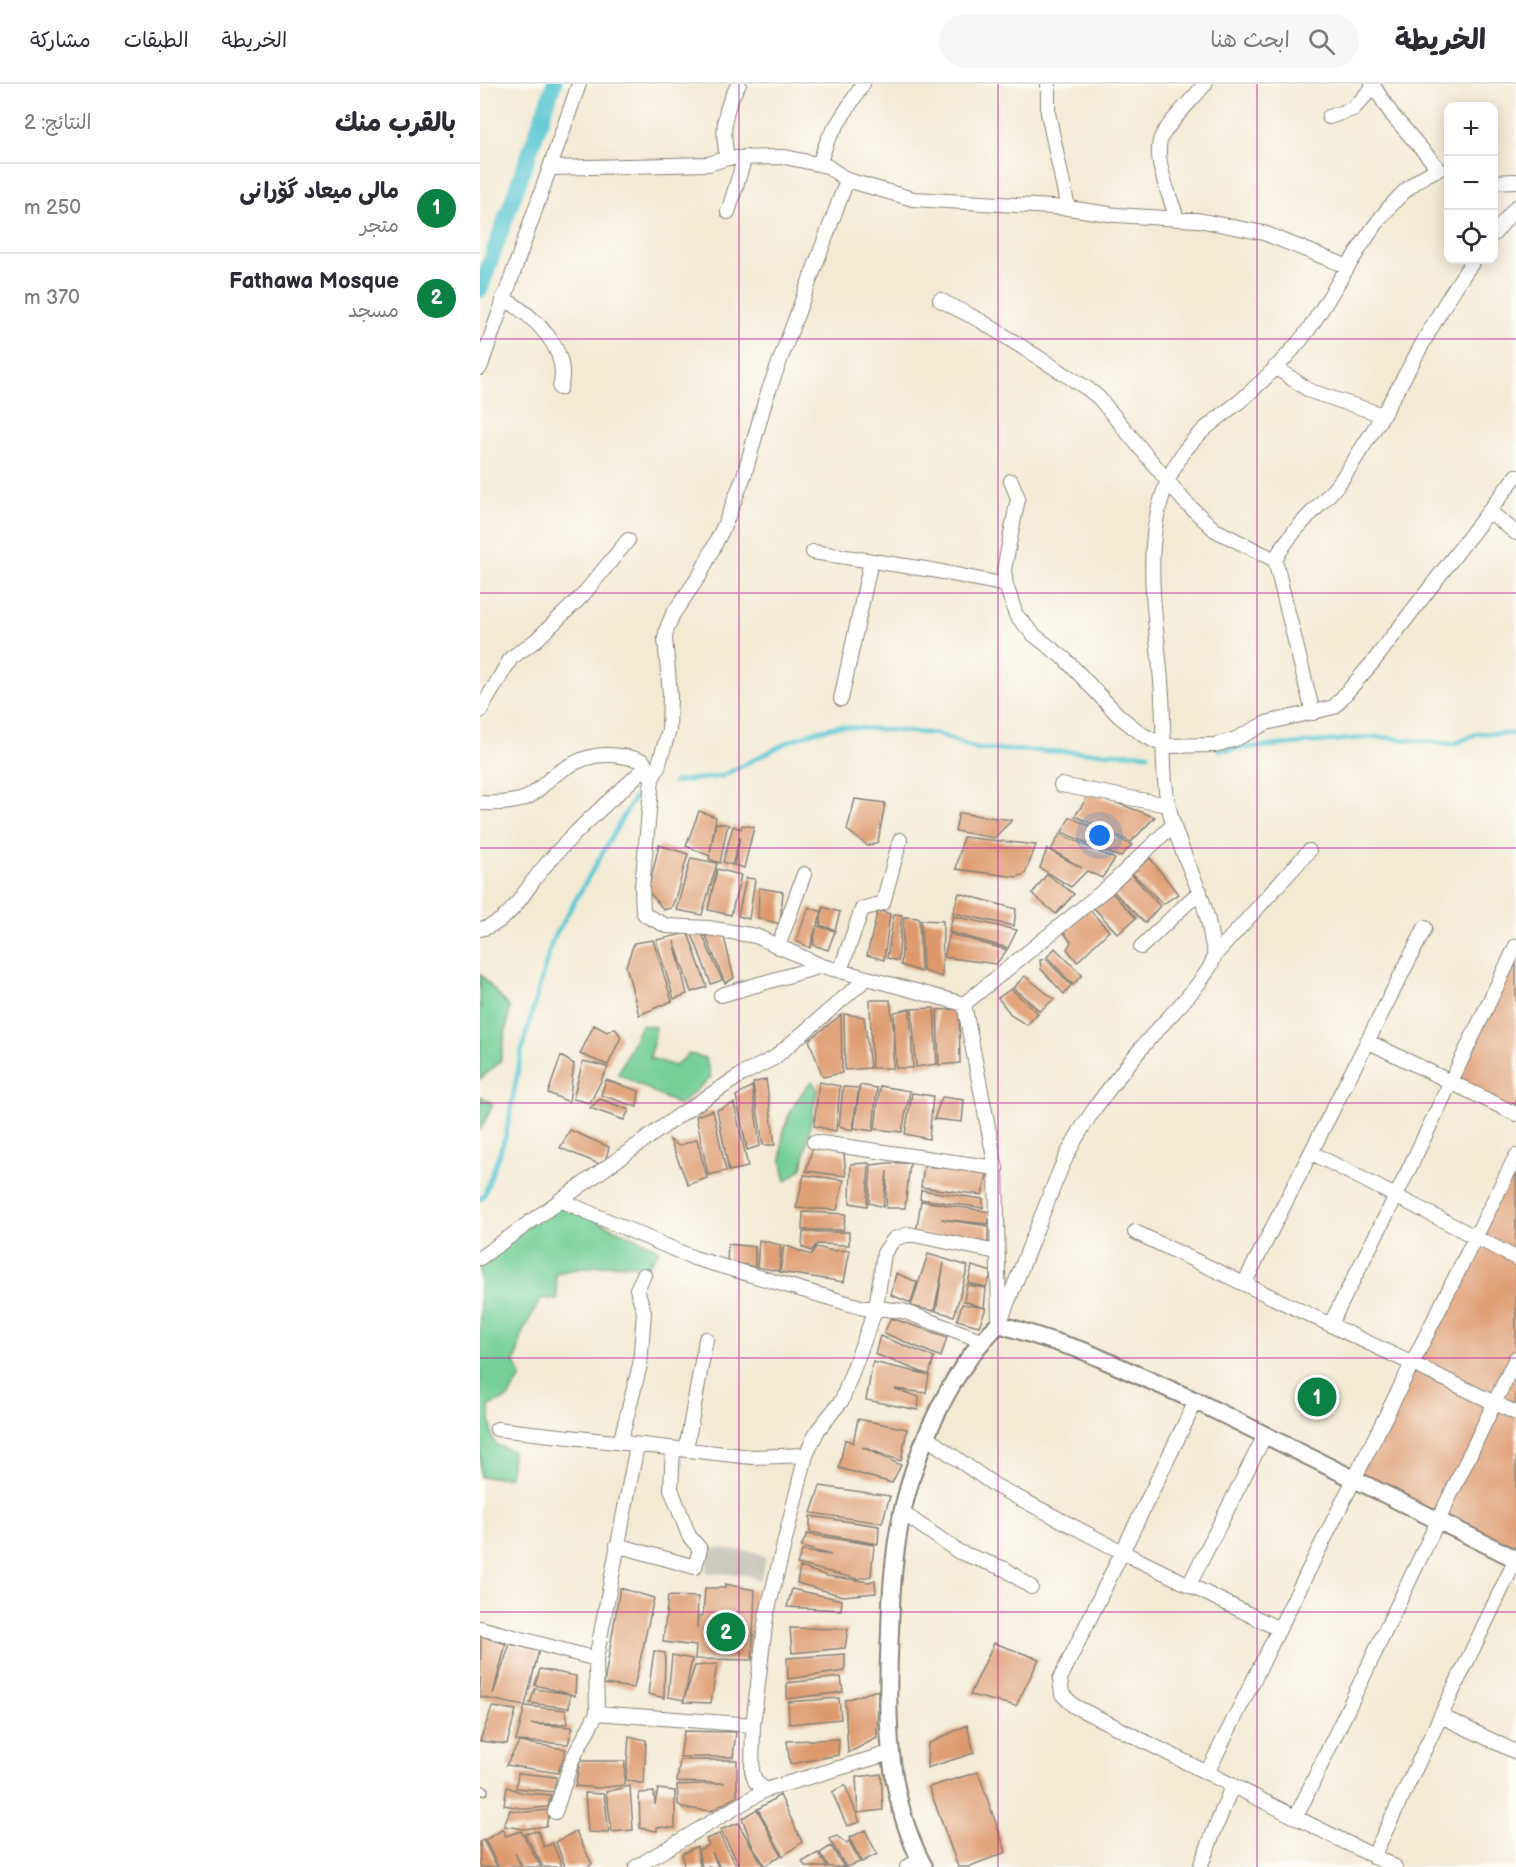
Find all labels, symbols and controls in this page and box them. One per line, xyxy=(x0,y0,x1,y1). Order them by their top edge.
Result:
search box xyxy=(939,14,1359,68)
text: الخريطة xyxy=(1395,24,1486,57)
icon: search xyxy=(1305,25,1338,58)
text: ابحث هنا xyxy=(1210,27,1290,54)
text: مشاركة xyxy=(30,28,91,53)
text: الطبقات xyxy=(124,28,189,53)
text: الخريطة xyxy=(222,28,287,53)
map controls xyxy=(1444,102,1498,264)
button: + xyxy=(1444,102,1498,156)
text: بالقرب منك xyxy=(335,108,456,139)
text: النتائج: 2 xyxy=(24,111,91,135)
button: − xyxy=(1444,156,1498,210)
text: مالی میعاد گۆرانی xyxy=(240,178,399,205)
text: 250 m xyxy=(24,196,81,220)
text: 1 xyxy=(432,196,441,220)
button: locate xyxy=(1444,210,1498,264)
text: متجر xyxy=(360,214,399,238)
text: Fathawa Mosque xyxy=(229,268,399,295)
text: 370 m xyxy=(24,286,80,310)
text: 2 xyxy=(431,286,443,310)
text: مسجد xyxy=(348,299,399,323)
your location xyxy=(1085,821,1114,850)
pin: 1 xyxy=(1298,1374,1336,1420)
pin: 2 xyxy=(706,1610,746,1654)

